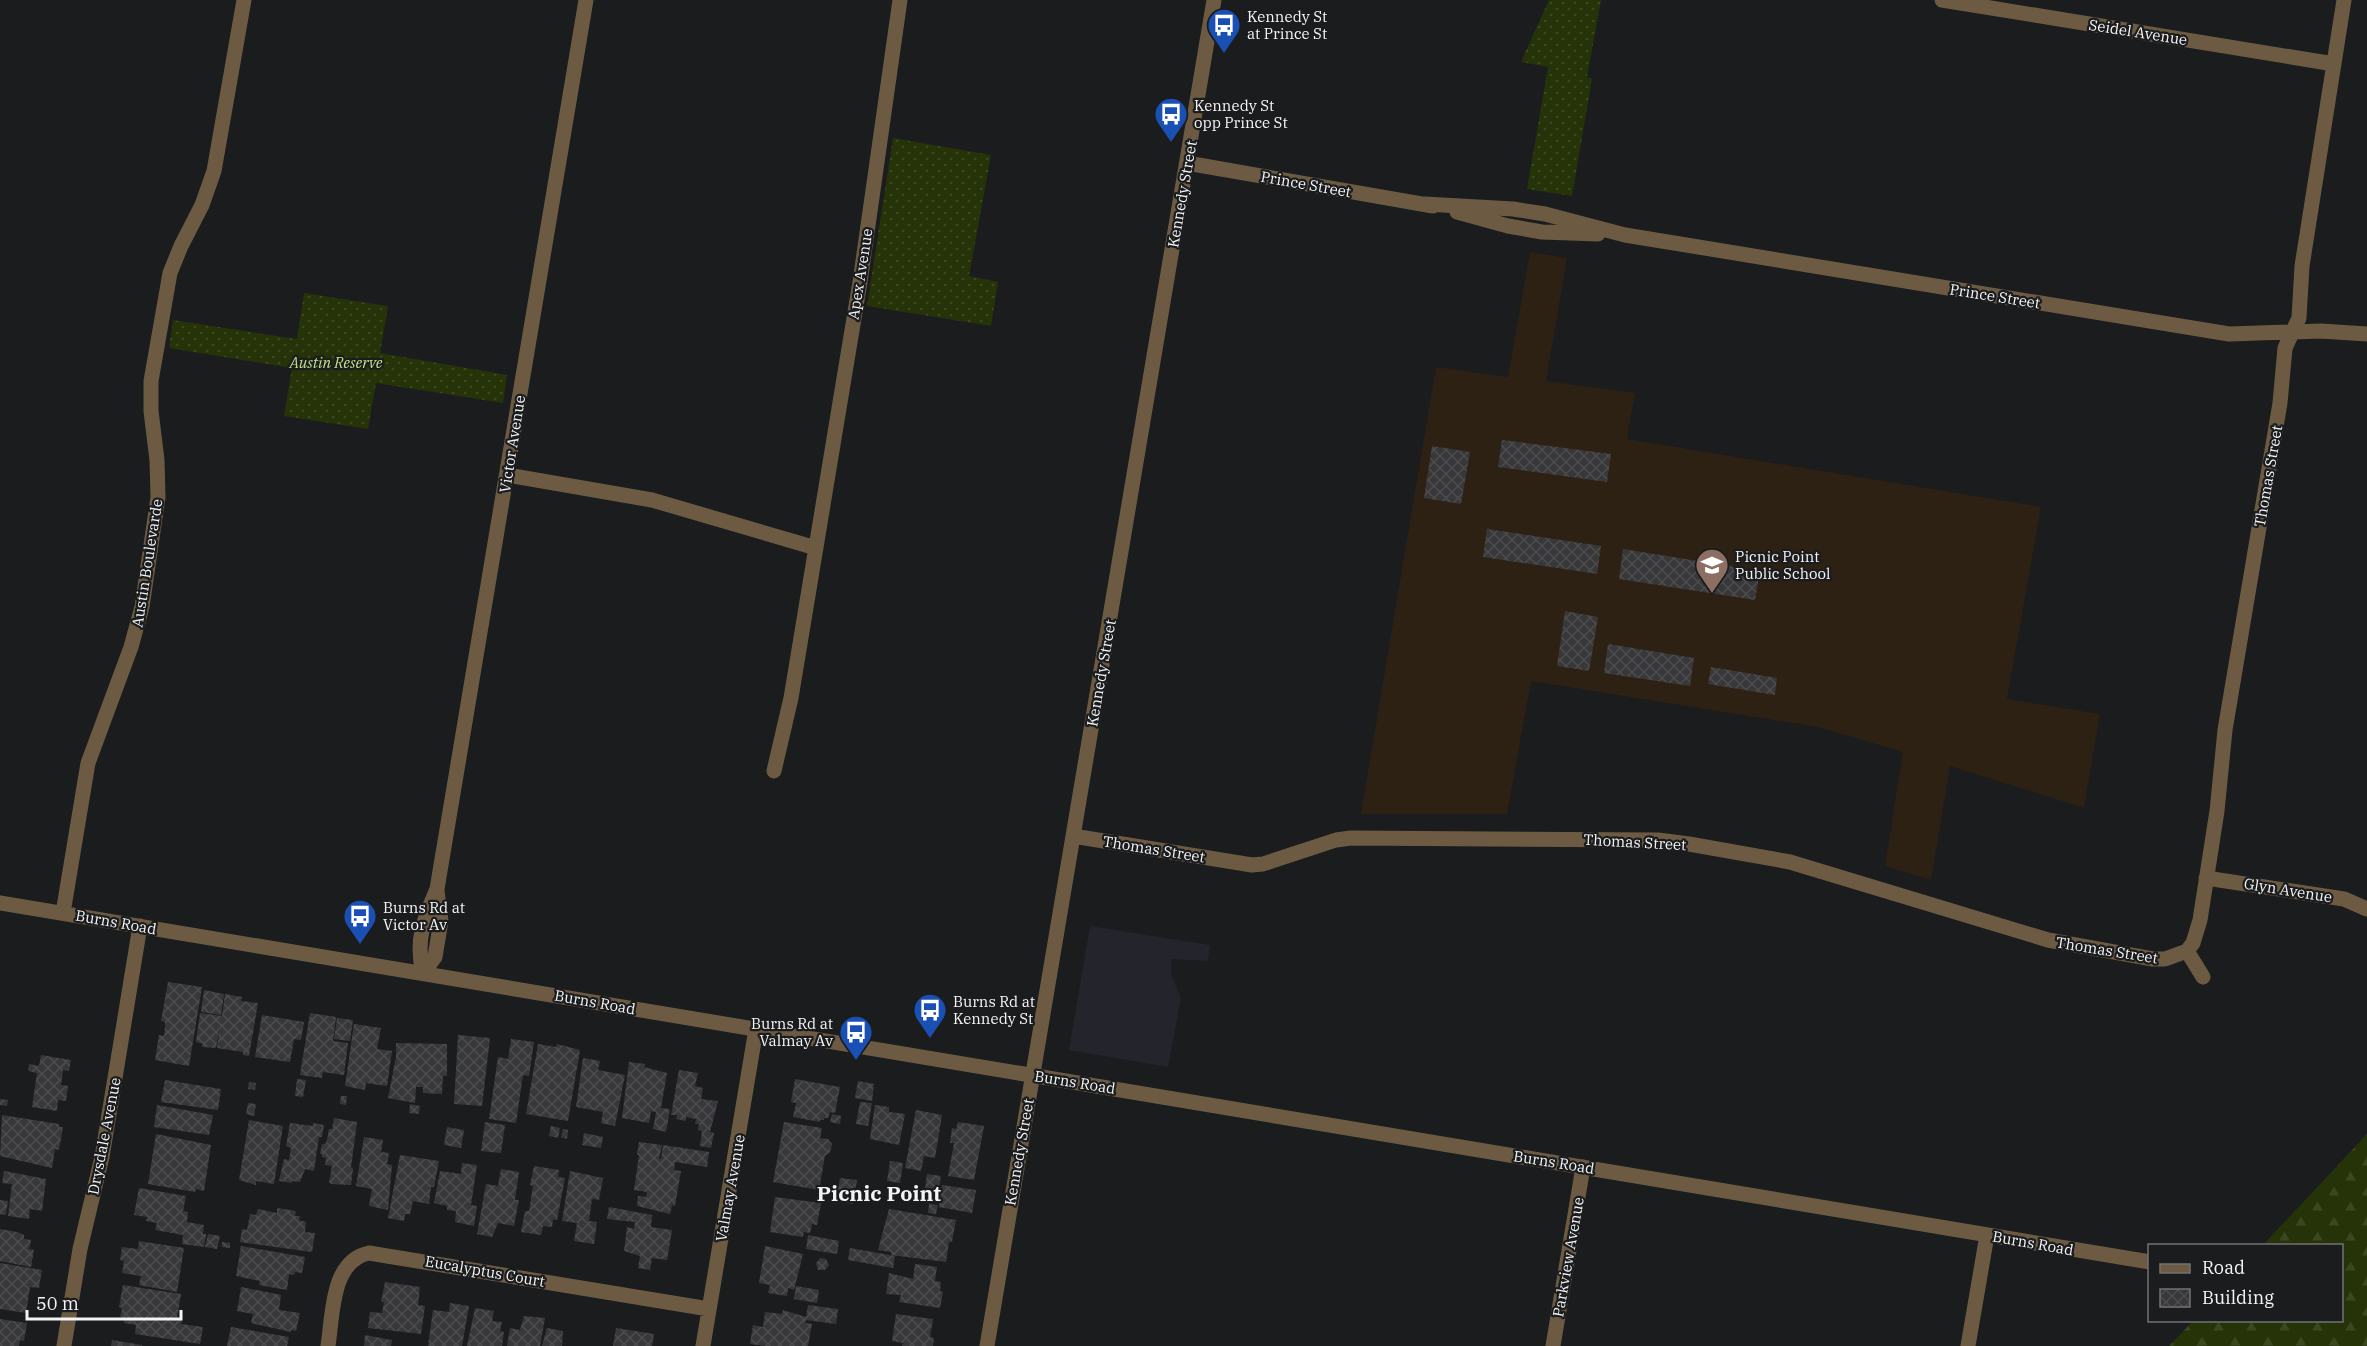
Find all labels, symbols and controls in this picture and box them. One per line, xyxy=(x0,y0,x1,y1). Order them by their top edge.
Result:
bus stop icon: Kennedy St at Prince St xyxy=(1206,7,1242,54)
place label: Kennedy St at Prince St xyxy=(1247,7,1327,43)
street label: Seidel Avenue xyxy=(2087,15,2189,49)
bus stop icon: Kennedy St opp Prince St xyxy=(1153,96,1189,143)
place label: Kennedy St opp Prince St xyxy=(1194,96,1288,132)
street label: Kennedy Street xyxy=(1163,139,1201,249)
street label: Prince Street xyxy=(1259,167,1353,201)
street label: Apex Avenue xyxy=(843,227,877,321)
street label: Prince Street xyxy=(1948,279,2042,313)
park label: Austin Reserve xyxy=(288,353,383,372)
street label: Victor Avenue xyxy=(495,394,529,494)
street label: Thomas Street xyxy=(2250,424,2286,528)
street label: Austin Boulevarde xyxy=(127,497,167,629)
school or university icon: Picnic Point Public School xyxy=(1694,547,1730,594)
place label: Picnic Point Public School xyxy=(1735,547,1831,583)
street label: Kennedy Street xyxy=(1082,618,1120,728)
street label: Thomas Street xyxy=(1583,830,1687,854)
street label: Thomas Street xyxy=(1102,832,1206,866)
street label: Glyn Avenue xyxy=(2243,874,2333,906)
bus stop icon: Burns Rd at Victor Av xyxy=(342,898,378,945)
place label: Burns Rd at Victor Av xyxy=(383,898,465,934)
street label: Burns Road xyxy=(74,906,158,938)
street label: Thomas Street xyxy=(2055,933,2159,967)
street label: Burns Road xyxy=(553,986,637,1018)
bus stop icon: Burns Rd at Kennedy St xyxy=(912,992,948,1039)
place label: Burns Rd at Kennedy St xyxy=(953,992,1035,1028)
place label: Burns Rd at Valmay Av xyxy=(751,1014,833,1050)
bus stop icon: Burns Rd at Valmay Av xyxy=(838,1014,874,1061)
street label: Burns Road xyxy=(1033,1066,1117,1098)
street label: Drysdale Avenue xyxy=(83,1076,125,1196)
street label: Kennedy Street xyxy=(1000,1097,1038,1207)
street label: Valmay Avenue xyxy=(711,1133,749,1243)
street label: Burns Road xyxy=(1512,1146,1596,1178)
district label: Picnic Point xyxy=(817,1179,941,1207)
street label: Parkview Avenue xyxy=(1548,1196,1588,1318)
street label: Burns Road xyxy=(1991,1227,2075,1259)
legend xyxy=(2148,1244,2343,1322)
street label: Eucalyptus Court xyxy=(424,1251,546,1291)
text: Road xyxy=(2202,1256,2245,1279)
scale bar xyxy=(27,1283,182,1321)
text: Building xyxy=(2202,1286,2274,1309)
text: 50 m xyxy=(36,1292,79,1315)

